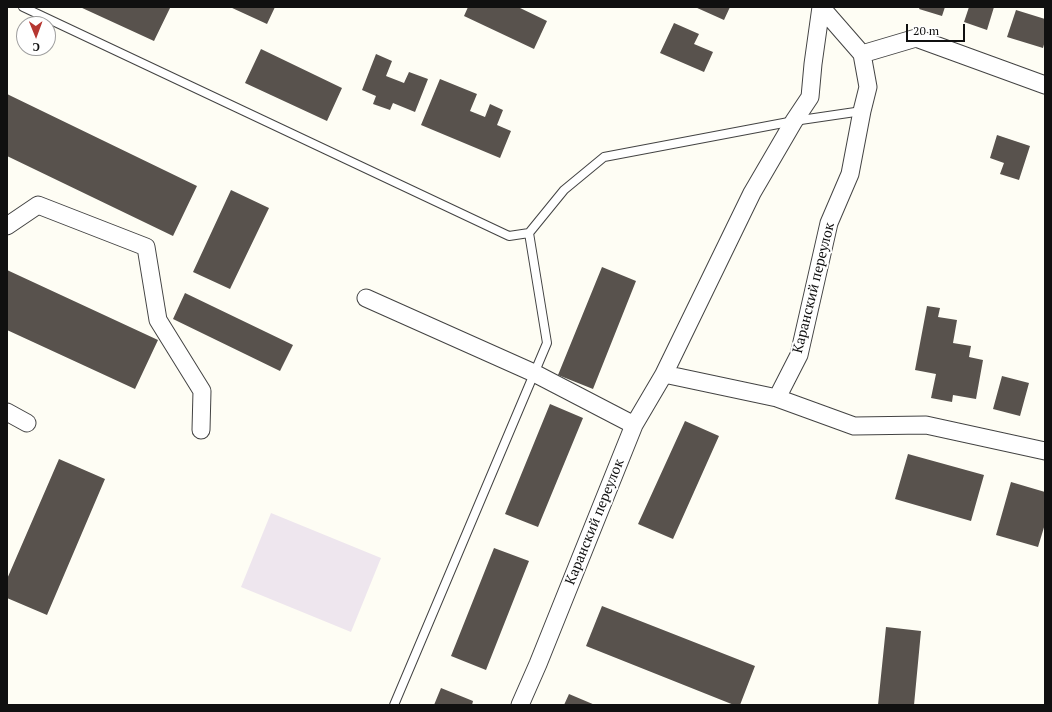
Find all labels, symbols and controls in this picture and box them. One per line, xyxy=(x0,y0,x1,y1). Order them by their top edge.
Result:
north arrow xyxy=(16,16,56,56)
scale bar xyxy=(908,16,967,42)
text: 20 m xyxy=(913,23,939,38)
text: С xyxy=(32,40,40,54)
street label: Каранский переулок xyxy=(790,221,838,355)
street label: Каранский переулок xyxy=(562,457,628,587)

